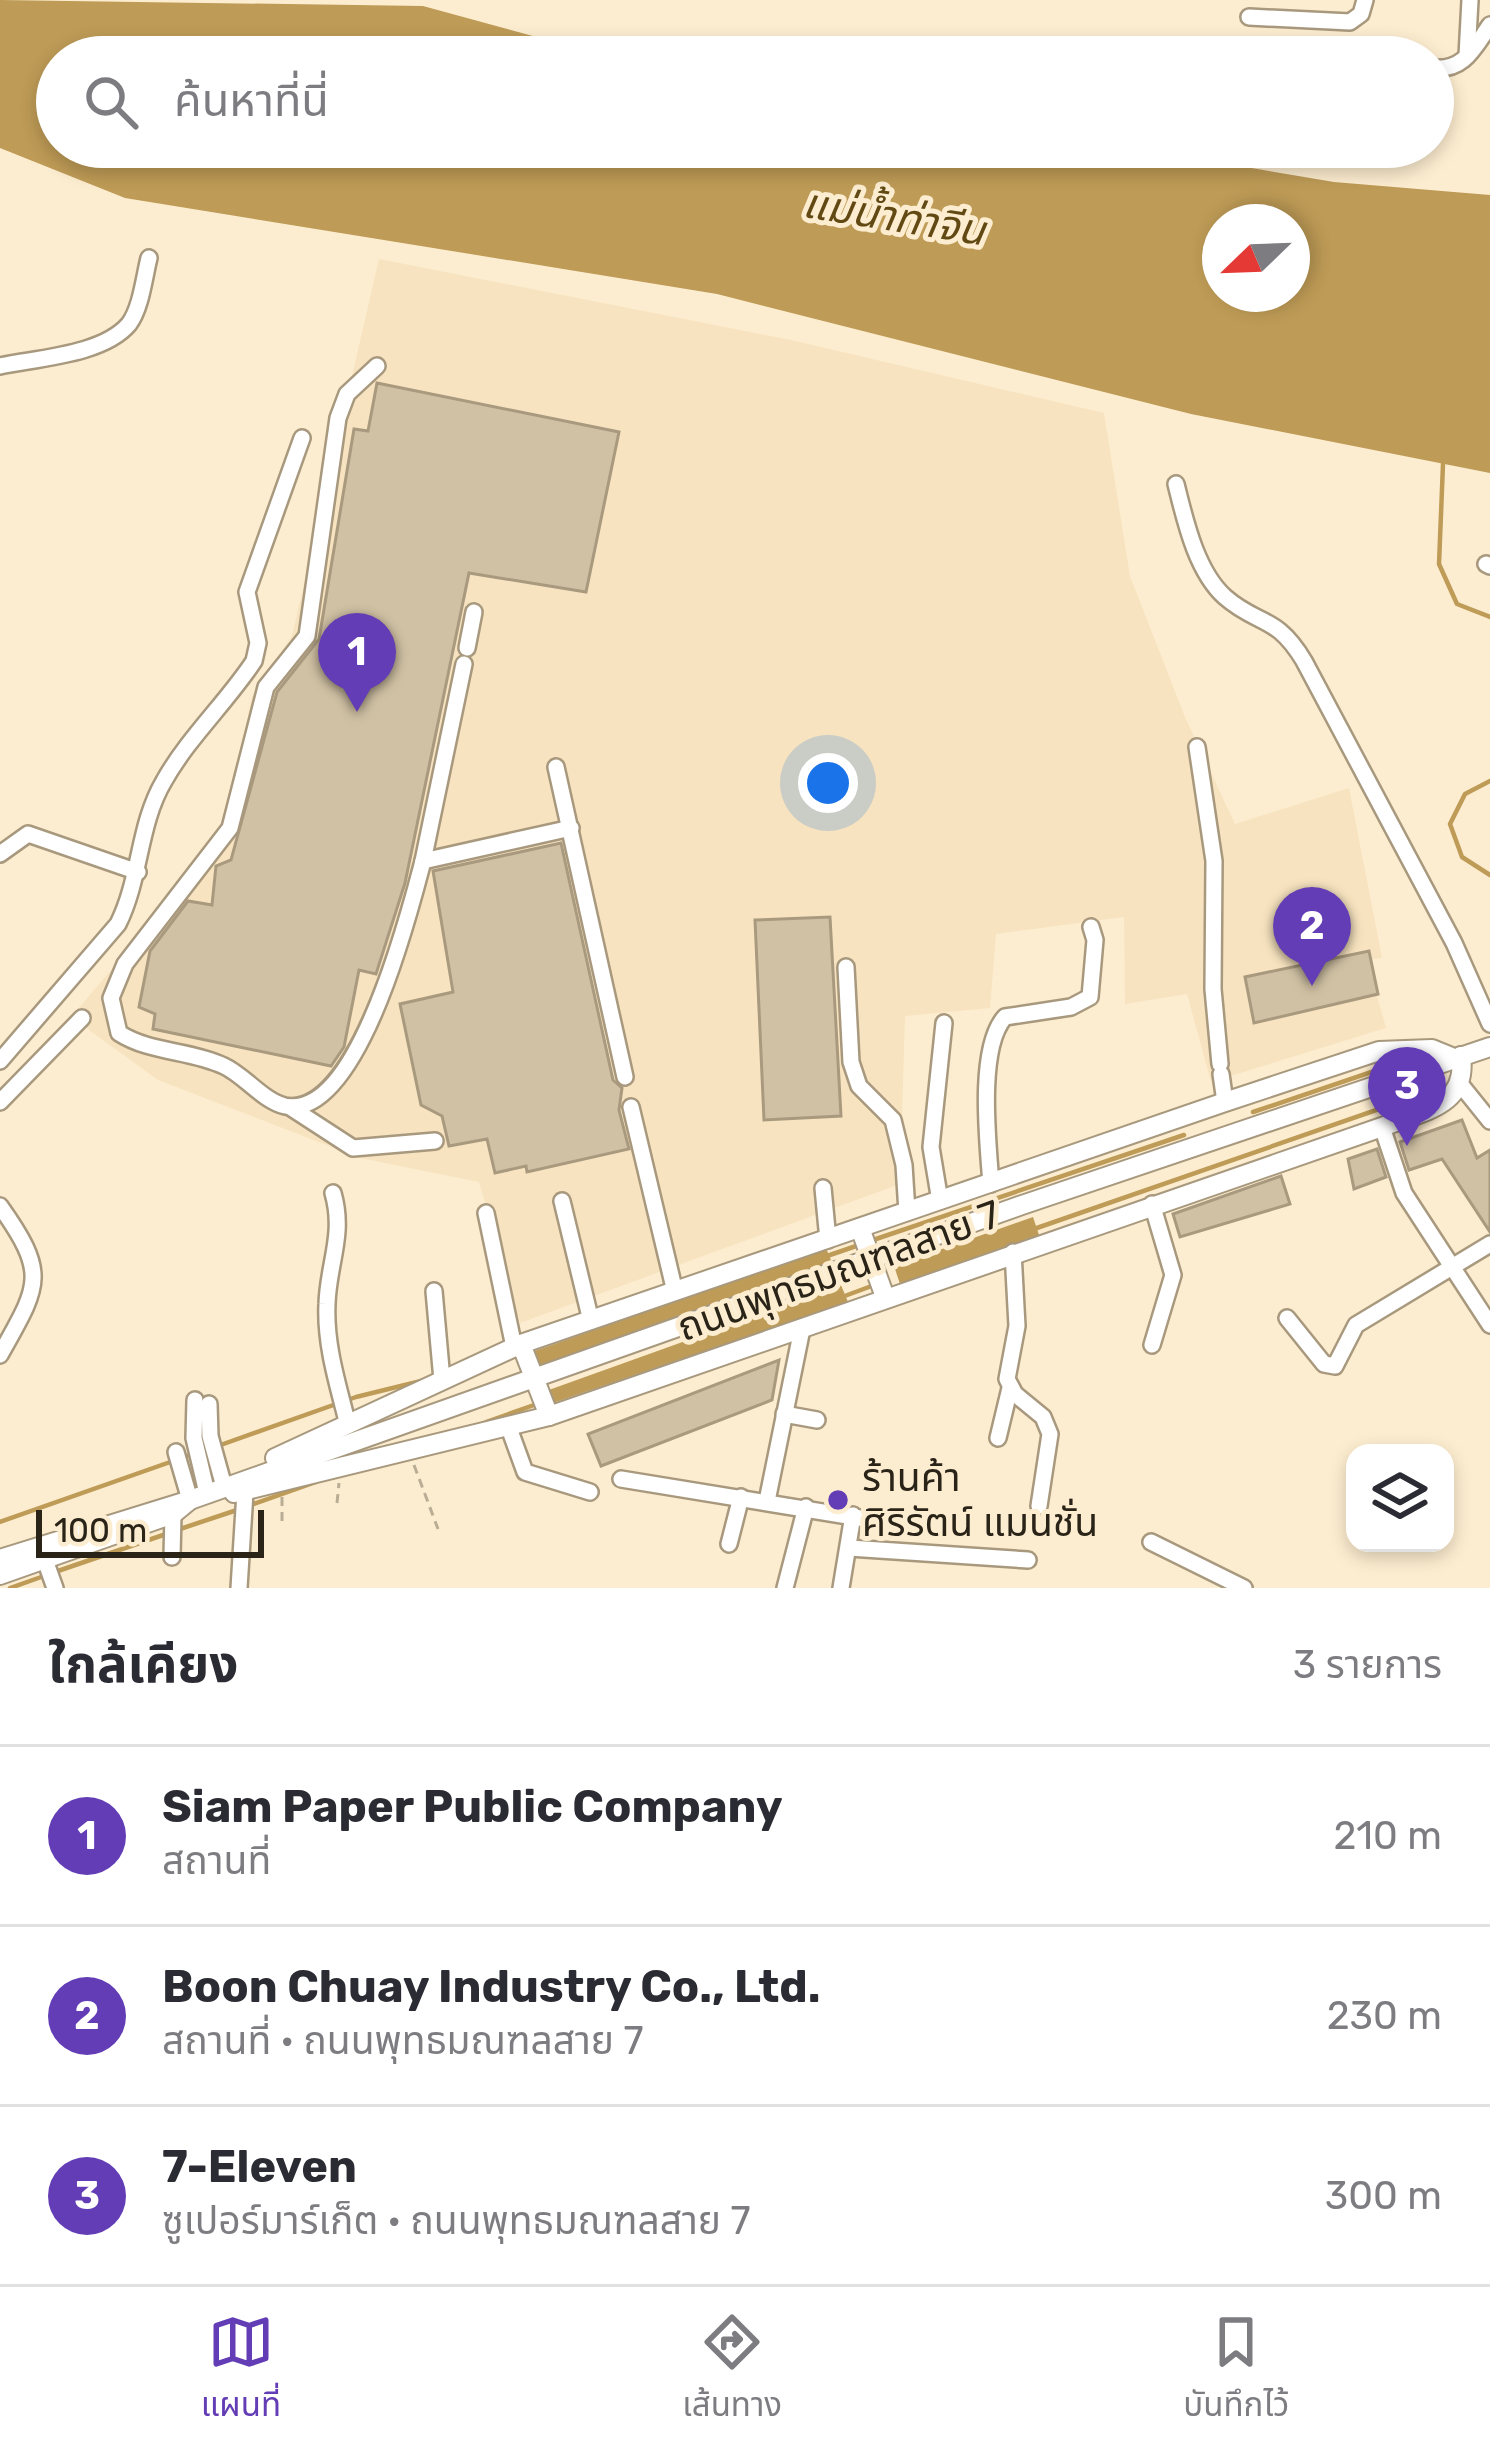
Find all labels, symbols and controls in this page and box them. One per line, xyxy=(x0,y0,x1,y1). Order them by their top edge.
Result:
search box xyxy=(36,36,1454,168)
icon: search xyxy=(78,69,144,135)
text: ค้นหาที่นี่ xyxy=(174,74,329,127)
water label: แม่น้ำท่าจีน xyxy=(800,174,991,256)
north arrow xyxy=(1202,204,1310,312)
pin: 1 xyxy=(318,613,396,712)
your location xyxy=(798,753,858,813)
pin: 2 xyxy=(1273,887,1351,986)
pin: 3 xyxy=(1368,1047,1446,1146)
street label: ถนนพุทธมณฑลสาย 7 xyxy=(671,1191,1007,1351)
map controls xyxy=(1346,1444,1454,1552)
button: layers xyxy=(1346,1444,1454,1552)
place label: ร้านค้า ศิริรัตน์ แมนชั่น xyxy=(862,1455,1098,1546)
marker: ร้านค้า ศิริรัตน์ แมนชั่น xyxy=(825,1487,851,1513)
scale bar xyxy=(36,1504,264,1557)
text: 100 m xyxy=(54,1511,147,1550)
text: ใกล้เคียง xyxy=(48,1634,238,1695)
text: 3 รายการ xyxy=(1293,1642,1442,1688)
text: Siam Paper Public Company xyxy=(162,1780,783,1833)
text: 1 xyxy=(77,1813,97,1859)
text: 210 m xyxy=(1333,1813,1442,1859)
text: สถานที่ xyxy=(162,1838,271,1884)
text: Boon Chuay Industry Co., Ltd. xyxy=(162,1960,821,2013)
text: 2 xyxy=(74,1993,100,2039)
text: 230 m xyxy=(1327,1993,1442,2039)
text: สถานที่ · ถนนพุทธมณฑลสาย 7 xyxy=(162,2018,644,2064)
text: 7-Eleven xyxy=(162,2140,357,2193)
text: 3 xyxy=(74,2173,100,2219)
text: 300 m xyxy=(1325,2173,1442,2219)
text: ซูเปอร์มาร์เก็ต · ถนนพุทธมณฑลสาย 7 xyxy=(162,2198,751,2244)
tab: แผนที่ xyxy=(201,2309,281,2431)
tab: เส้นทาง xyxy=(682,2309,782,2431)
tab: บันทึกไว้ xyxy=(1183,2309,1289,2431)

